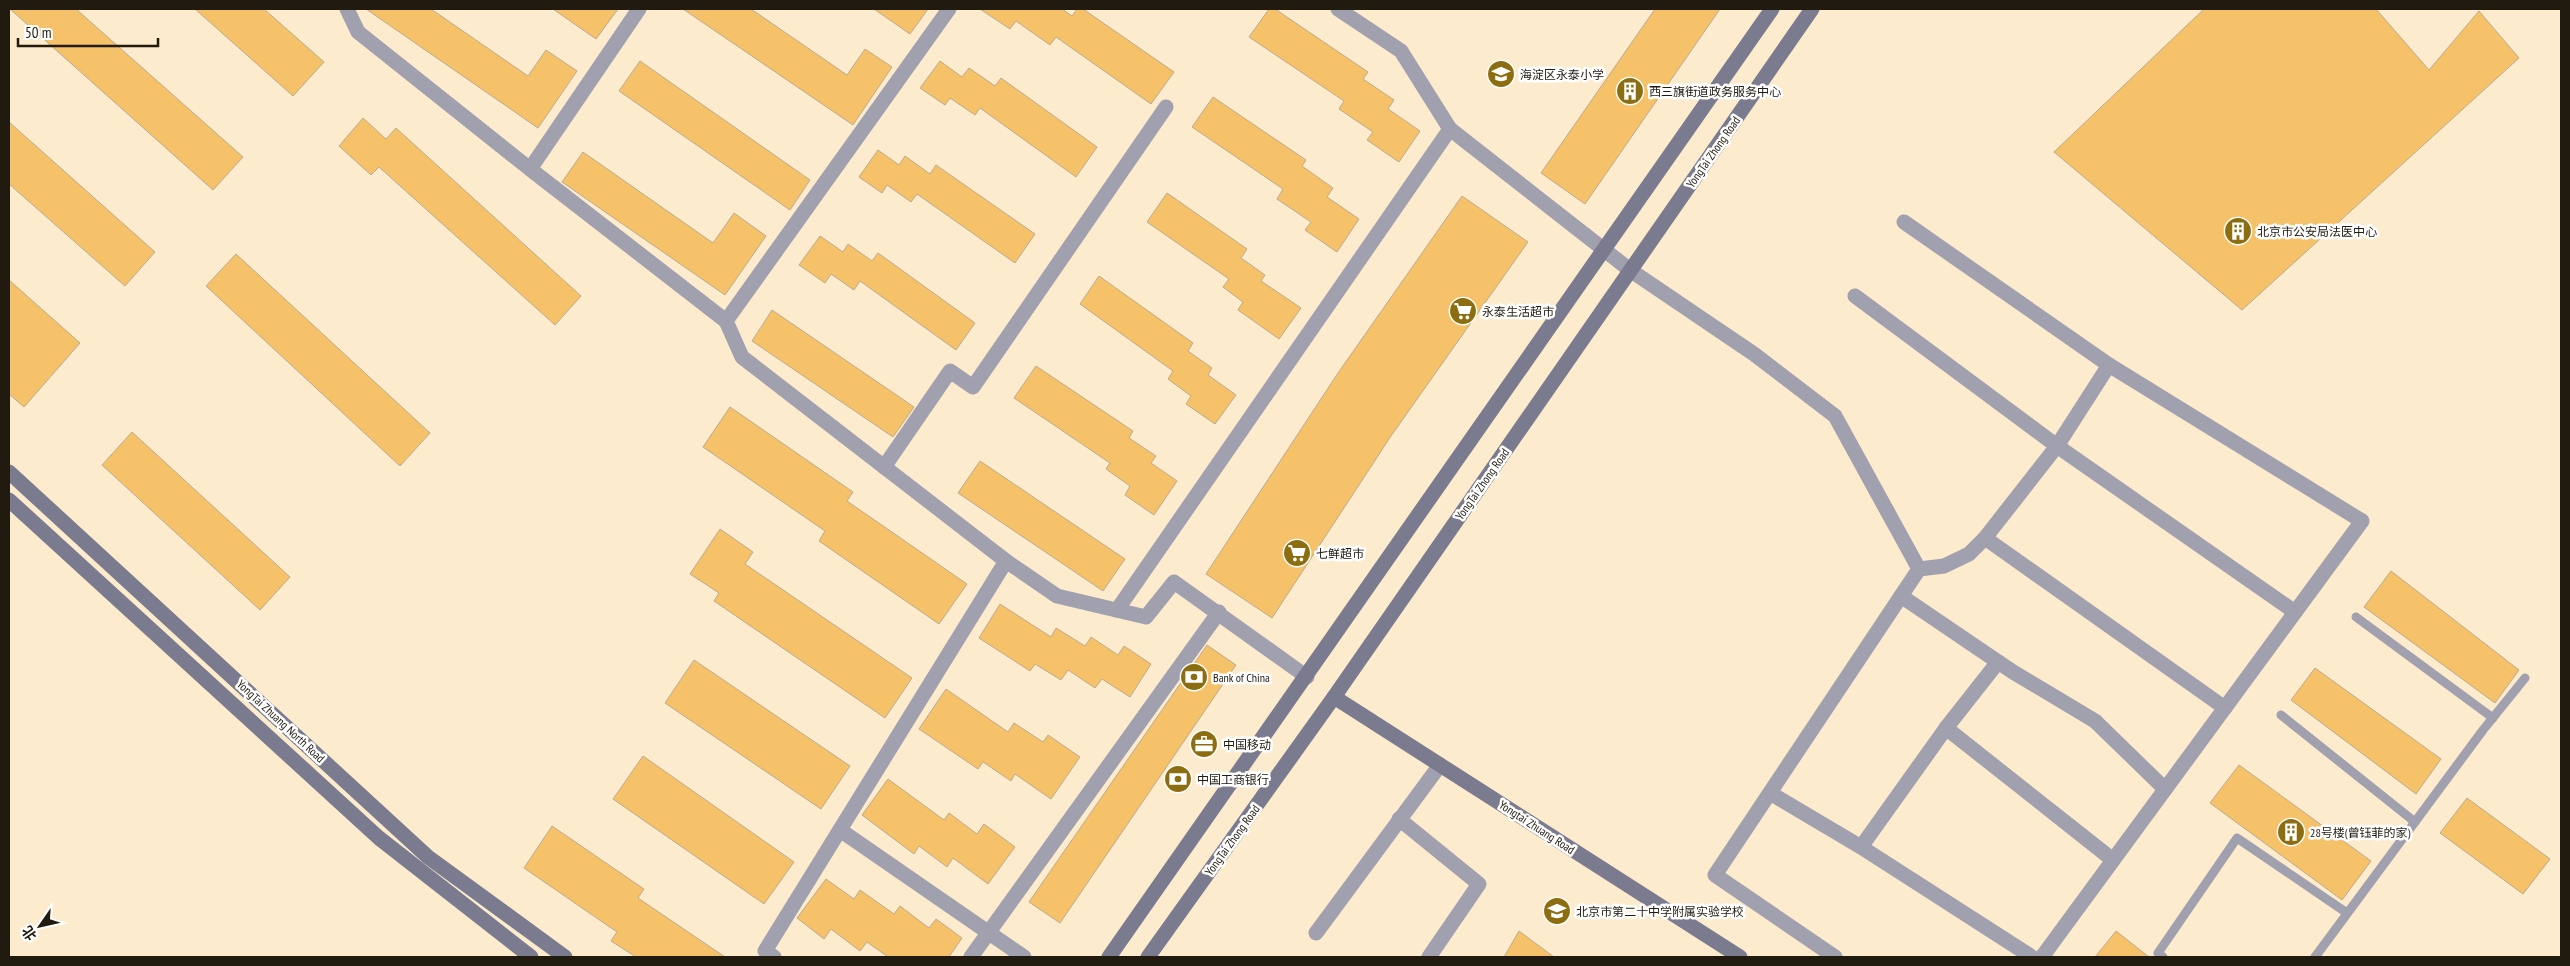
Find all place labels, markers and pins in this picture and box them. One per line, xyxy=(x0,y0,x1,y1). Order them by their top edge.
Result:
school or university icon: 海淀区永泰小学 xyxy=(1486,59,1516,89)
place label: 海淀区永泰小学 xyxy=(1520,67,1604,82)
building icon: 西三旗街道政务服务中心 xyxy=(1615,76,1645,106)
place label: 西三旗街道政务服务中心 xyxy=(1649,84,1781,99)
building icon: 北京市公安局法医中心 xyxy=(2223,216,2253,246)
place label: 北京市公安局法医中心 xyxy=(2257,224,2377,239)
supermarket icon: 永泰生活超市 xyxy=(1448,296,1478,326)
place label: 永泰生活超市 xyxy=(1482,304,1554,319)
supermarket icon: 七鲜超市 xyxy=(1282,538,1312,568)
place label: 七鲜超市 xyxy=(1316,546,1364,561)
bank icon: Bank of China xyxy=(1179,662,1209,692)
place label: Bank of China xyxy=(1213,670,1270,685)
office icon: 中国移动 xyxy=(1189,729,1219,759)
place label: 中国移动 xyxy=(1223,737,1271,752)
bank icon: 中国工商银行 xyxy=(1163,764,1193,794)
place label: 中国工商银行 xyxy=(1197,772,1269,787)
building icon: 28号楼(曾钰菲的家) xyxy=(2276,817,2306,847)
place label: 28号楼(曾钰菲的家) xyxy=(2310,825,2411,840)
school or university icon: 北京市第二十中学附属实验学校 xyxy=(1542,896,1572,926)
place label: 北京市第二十中学附属实验学校 xyxy=(1576,904,1744,919)

